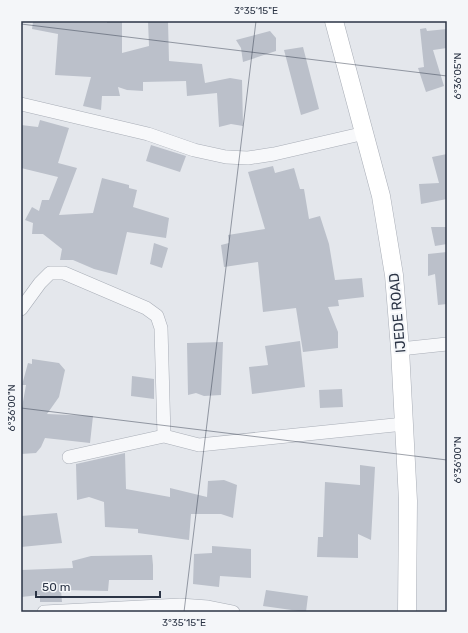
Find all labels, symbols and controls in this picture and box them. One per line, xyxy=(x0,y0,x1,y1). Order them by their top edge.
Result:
text: 3°35'15"E xyxy=(234,5,278,17)
text: 6°36'05"N xyxy=(452,53,464,99)
street label: IJEDE ROAD xyxy=(386,272,409,354)
text: 6°36'00"N xyxy=(6,384,18,432)
text: 6°36'00"N xyxy=(452,436,464,484)
scale bar xyxy=(36,573,160,599)
text: 50 m xyxy=(42,580,70,594)
text: 3°35'15"E xyxy=(162,617,206,629)

